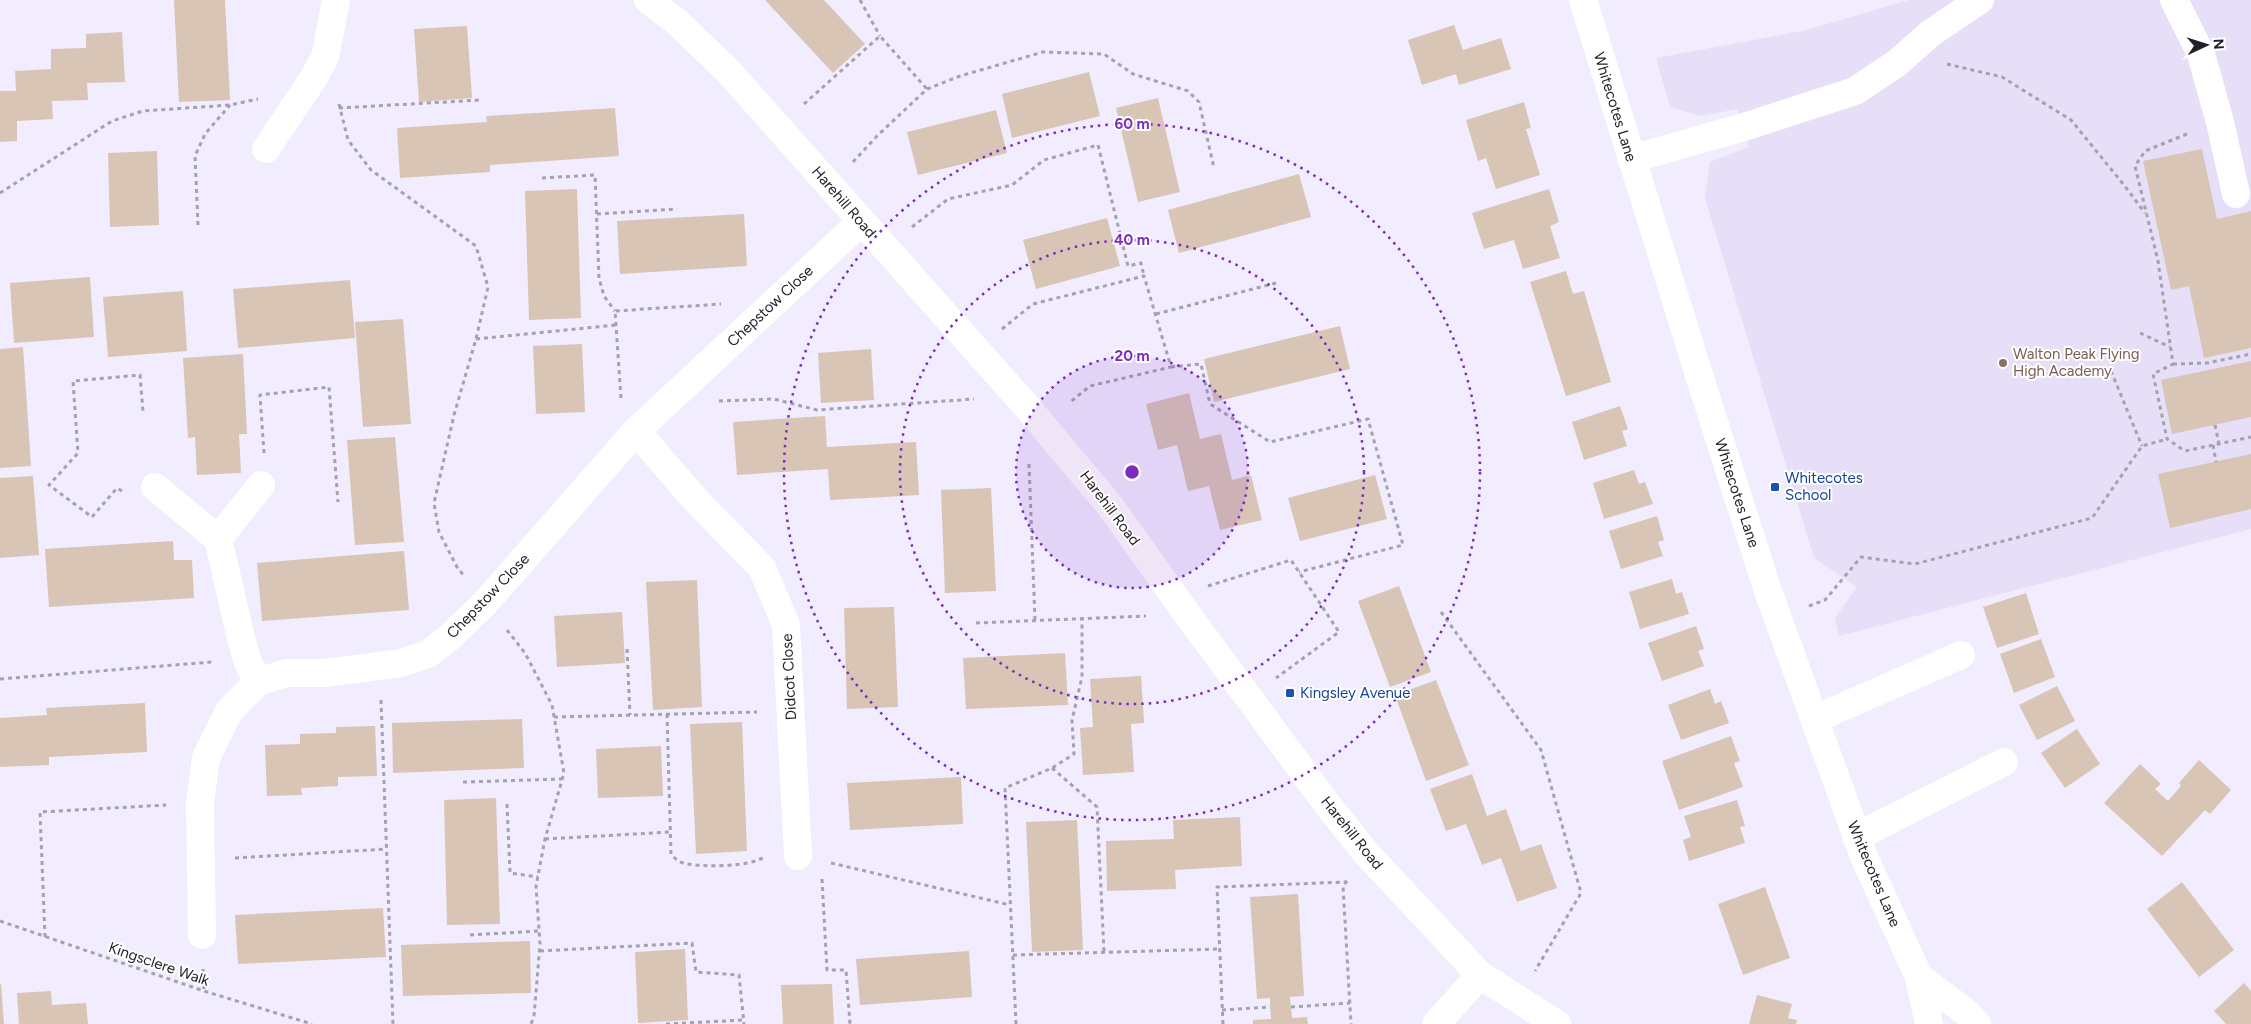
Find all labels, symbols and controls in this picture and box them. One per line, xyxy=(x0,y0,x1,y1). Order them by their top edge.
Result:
north arrow xyxy=(2181,20,2231,70)
text: N xyxy=(2210,38,2227,50)
street label: Whitecotes Lane xyxy=(1590,50,1640,164)
text: 60 m xyxy=(1114,115,1150,133)
street label: Harehill Road xyxy=(808,163,880,241)
text: 40 m xyxy=(1114,231,1150,249)
street label: Chepstow Close xyxy=(723,262,817,350)
place label: Walton Peak Flying High Academy xyxy=(2013,345,2140,380)
text: 20 m xyxy=(1114,347,1150,365)
marker: Walton Peak Flying High Academy xyxy=(1997,357,2009,369)
street label: Whitecotes Lane xyxy=(1711,436,1763,550)
centre of rings xyxy=(1123,463,1141,481)
street label: Harehill Road xyxy=(1076,467,1144,549)
place label: Whitecotes School xyxy=(1785,469,1863,504)
marker: Whitecotes School xyxy=(1769,481,1781,493)
street label: Chepstow Close xyxy=(443,550,533,642)
street label: Didcot Close xyxy=(778,633,800,721)
place label: Kingsley Avenue xyxy=(1300,684,1410,702)
marker: Kingsley Avenue xyxy=(1284,687,1296,699)
street label: Harehill Road xyxy=(1317,793,1387,873)
street label: Whitecotes Lane xyxy=(1844,818,1904,930)
street label: Kingsclere Walk xyxy=(106,938,212,990)

